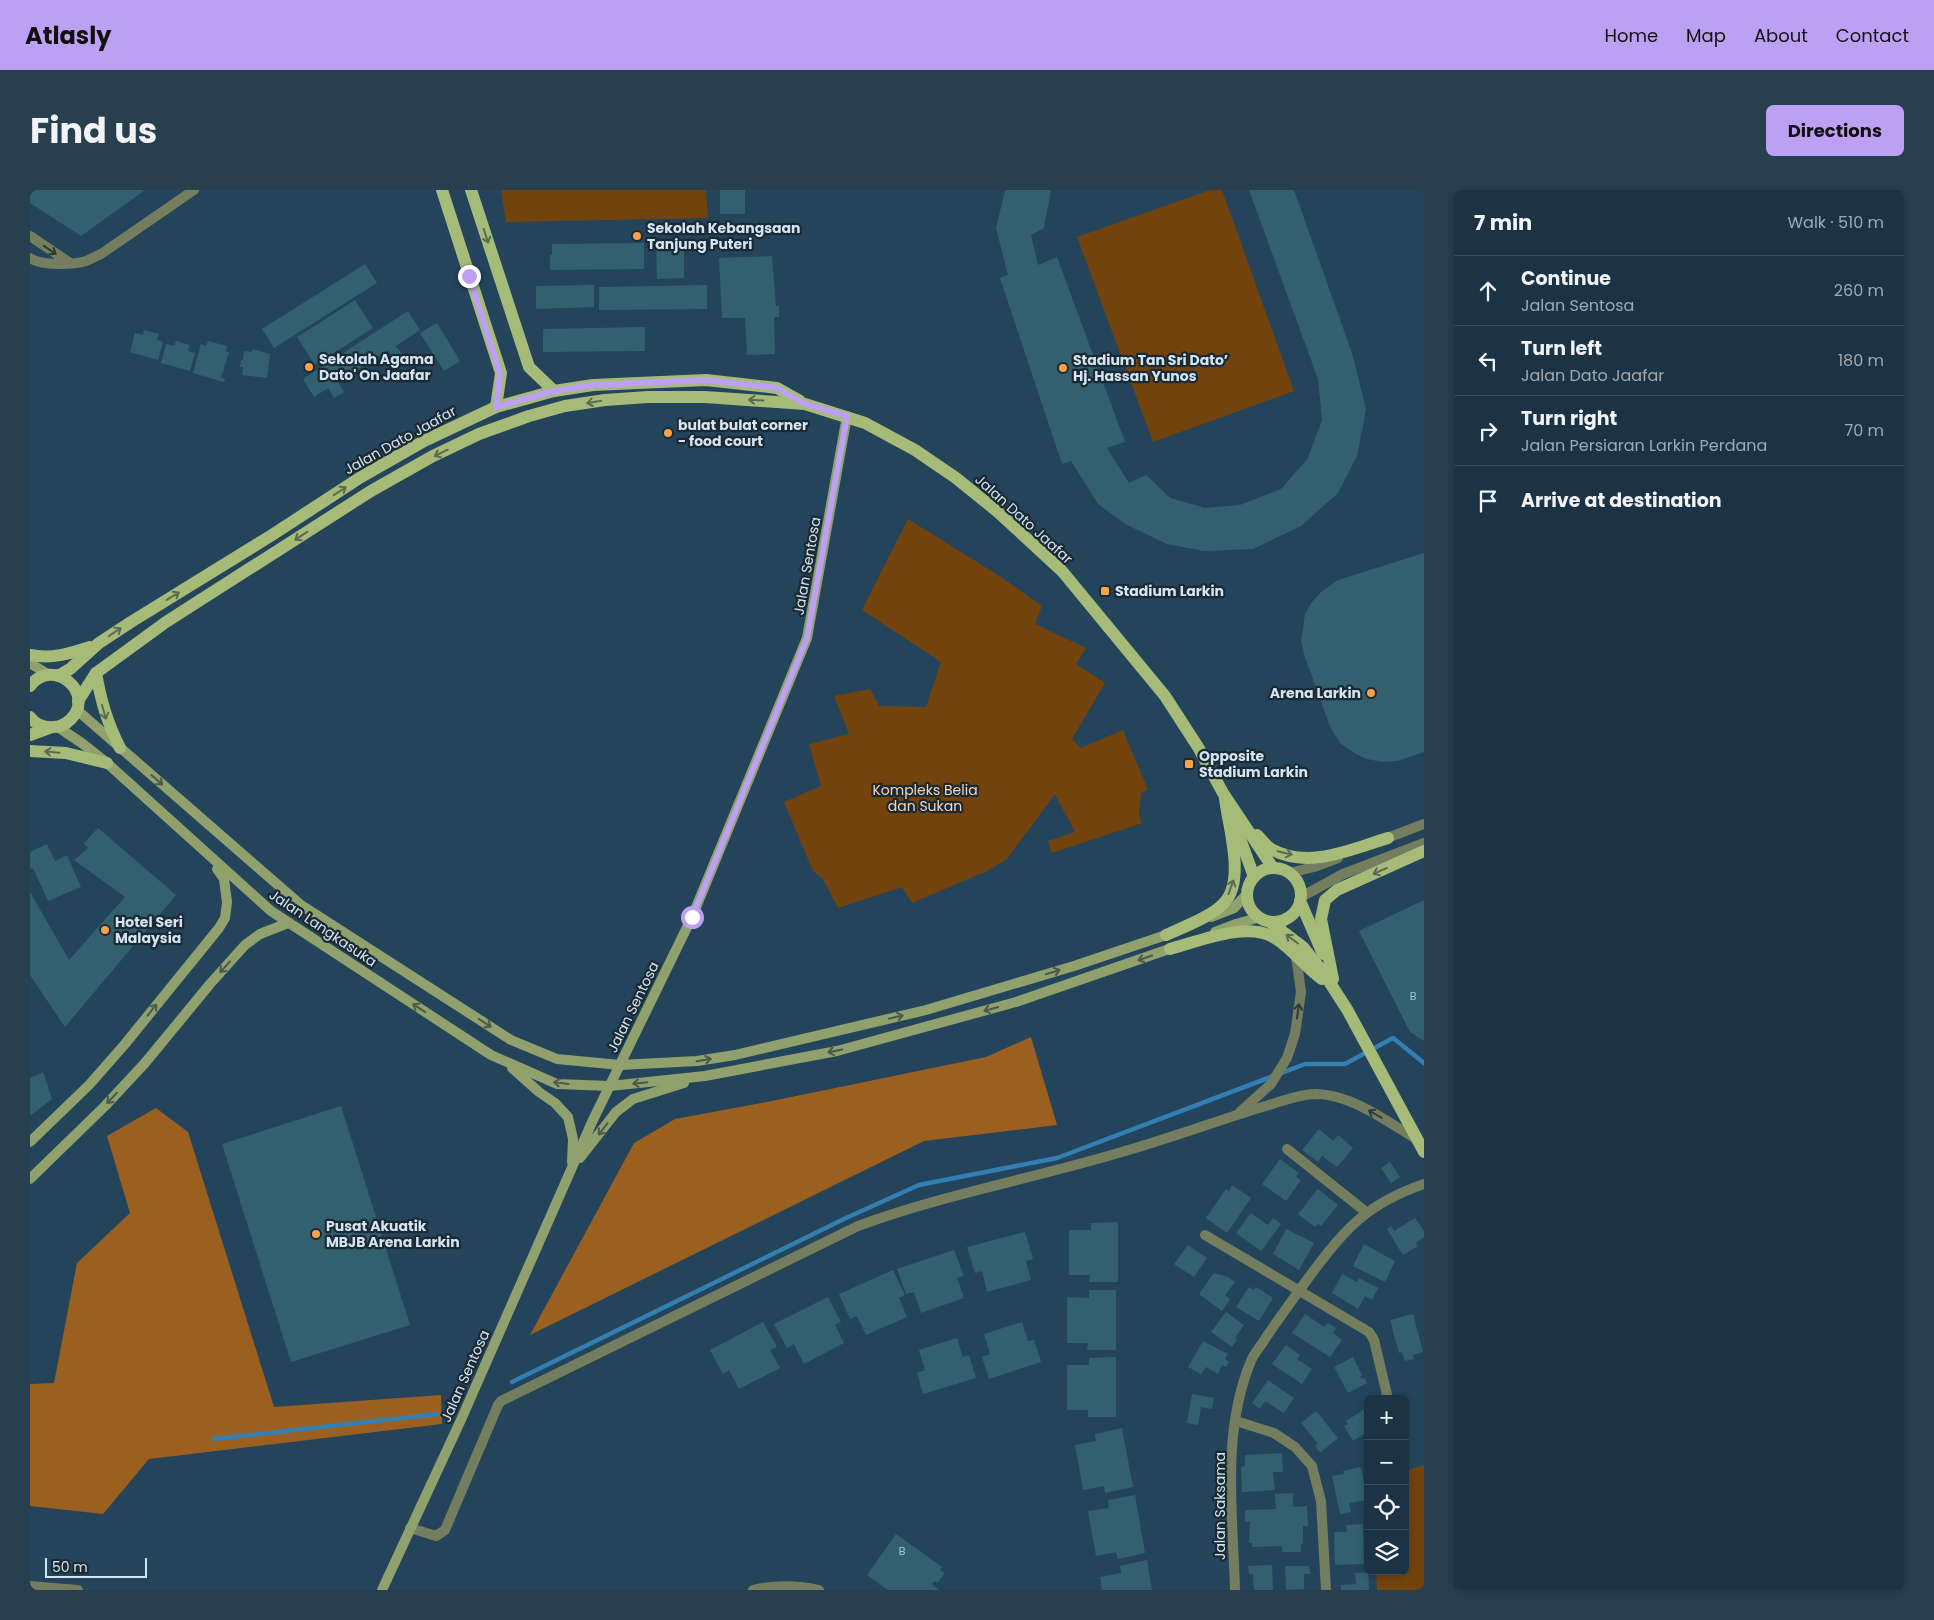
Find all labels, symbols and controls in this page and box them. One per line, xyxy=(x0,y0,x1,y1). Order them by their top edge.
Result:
text: Atlasly xyxy=(25,19,111,52)
text: Home xyxy=(1604,23,1658,48)
text: Map xyxy=(1686,23,1726,48)
text: About xyxy=(1754,23,1808,48)
text: Contact xyxy=(1836,23,1909,48)
button: Directions xyxy=(1766,105,1904,156)
text: Find us xyxy=(30,106,157,155)
text: 7 min xyxy=(1474,208,1532,237)
text: Walk · 510 m xyxy=(1787,211,1884,234)
place label: Sekolah Kebangsaan Tanjung Puteri xyxy=(647,218,800,254)
one-way arrow xyxy=(482,228,491,244)
marker: Sekolah Kebangsaan Tanjung Puteri xyxy=(631,230,643,242)
one-way arrow xyxy=(43,245,57,255)
route end xyxy=(458,265,481,288)
text: Continue xyxy=(1521,265,1611,292)
icon: ahead xyxy=(1474,277,1502,305)
text: 260 m xyxy=(1834,279,1884,302)
text: Jalan Sentosa xyxy=(1521,294,1634,317)
text: Turn left xyxy=(1521,335,1602,362)
icon: left xyxy=(1474,347,1502,375)
place label: Sekolah Agama Dato' On Jaafar xyxy=(319,349,434,385)
text: 180 m xyxy=(1838,349,1884,372)
place label: Stadium Tan Sri Dato’ Hj. Hassan Yunos xyxy=(1073,350,1228,386)
marker: Sekolah Agama Dato' On Jaafar xyxy=(303,361,315,373)
marker: Stadium Tan Sri Dato’ Hj. Hassan Yunos xyxy=(1057,362,1069,374)
text: Jalan Dato Jaafar xyxy=(1521,364,1664,387)
one-way arrow xyxy=(748,396,764,405)
one-way arrow xyxy=(586,397,602,407)
street label: Jalan Dato Jaafar xyxy=(340,401,460,479)
text: Turn right xyxy=(1521,405,1617,432)
place label: bulat bulat corner - food court xyxy=(678,415,808,451)
icon: right xyxy=(1474,417,1502,445)
text: 70 m xyxy=(1844,419,1884,442)
marker: bulat bulat corner - food court xyxy=(662,427,674,439)
text: Jalan Persiaran Larkin Perdana xyxy=(1521,434,1767,457)
one-way arrow xyxy=(433,448,448,458)
street label: Jalan Dato Jaafar xyxy=(971,470,1077,568)
one-way arrow xyxy=(332,486,346,496)
icon: arrive xyxy=(1474,487,1502,515)
text: Arrive at destination xyxy=(1521,487,1722,514)
street label: Jalan Sentosa xyxy=(789,515,825,617)
one-way arrow xyxy=(294,530,308,541)
place label: Stadium Larkin xyxy=(1115,581,1224,601)
marker: Stadium Larkin xyxy=(1099,585,1111,597)
one-way arrow xyxy=(165,591,179,601)
one-way arrow xyxy=(108,627,122,638)
place label: Arena Larkin xyxy=(1270,683,1361,703)
marker: Arena Larkin xyxy=(1365,687,1377,699)
one-way arrow xyxy=(100,703,110,719)
place label: Opposite Stadium Larkin xyxy=(1199,746,1308,782)
one-way arrow xyxy=(44,747,60,757)
marker: Opposite Stadium Larkin xyxy=(1183,758,1195,770)
one-way arrow xyxy=(150,774,163,786)
park label: Kompleks Belia dan Sukan xyxy=(872,780,978,816)
one-way arrow xyxy=(1276,849,1292,858)
one-way arrow xyxy=(1372,867,1387,877)
one-way arrow xyxy=(1227,879,1237,895)
street label: Jalan Langkasuka xyxy=(265,884,381,972)
route start xyxy=(681,906,704,929)
place label: Hotel Seri Malaysia xyxy=(115,912,183,948)
marker: Hotel Seri Malaysia xyxy=(99,924,111,936)
one-way arrow xyxy=(1285,934,1299,944)
one-way arrow xyxy=(1138,953,1154,963)
street label: Jalan Sentosa xyxy=(602,958,664,1056)
one-way arrow xyxy=(219,961,231,974)
one-way arrow xyxy=(1044,967,1060,977)
house number: B xyxy=(1410,988,1417,1004)
one-way arrow xyxy=(412,1002,426,1012)
one-way arrow xyxy=(1293,1003,1303,1019)
one-way arrow xyxy=(146,1004,157,1017)
one-way arrow xyxy=(984,1005,1000,1015)
one-way arrow xyxy=(888,1012,904,1021)
one-way arrow xyxy=(478,1018,492,1029)
one-way arrow xyxy=(827,1047,843,1056)
one-way arrow xyxy=(695,1054,711,1064)
one-way arrow xyxy=(554,1078,570,1088)
one-way arrow xyxy=(632,1078,648,1088)
one-way arrow xyxy=(106,1092,118,1104)
one-way arrow xyxy=(1368,1109,1382,1119)
one-way arrow xyxy=(598,1122,608,1136)
place label: Pusat Akuatik MBJB Arena Larkin xyxy=(326,1216,460,1252)
marker: Pusat Akuatik MBJB Arena Larkin xyxy=(310,1228,322,1240)
street label: Jalan Sentosa xyxy=(436,1327,494,1425)
map controls xyxy=(1364,1395,1409,1575)
button: + xyxy=(1364,1395,1409,1440)
button: − xyxy=(1364,1440,1409,1485)
street label: Jalan Saksama xyxy=(1210,1452,1230,1560)
button: locate xyxy=(1364,1485,1409,1530)
button: layers xyxy=(1364,1530,1409,1575)
house number: B xyxy=(899,1543,906,1559)
scale bar xyxy=(45,1555,148,1578)
text: 50 m xyxy=(52,1557,88,1577)

